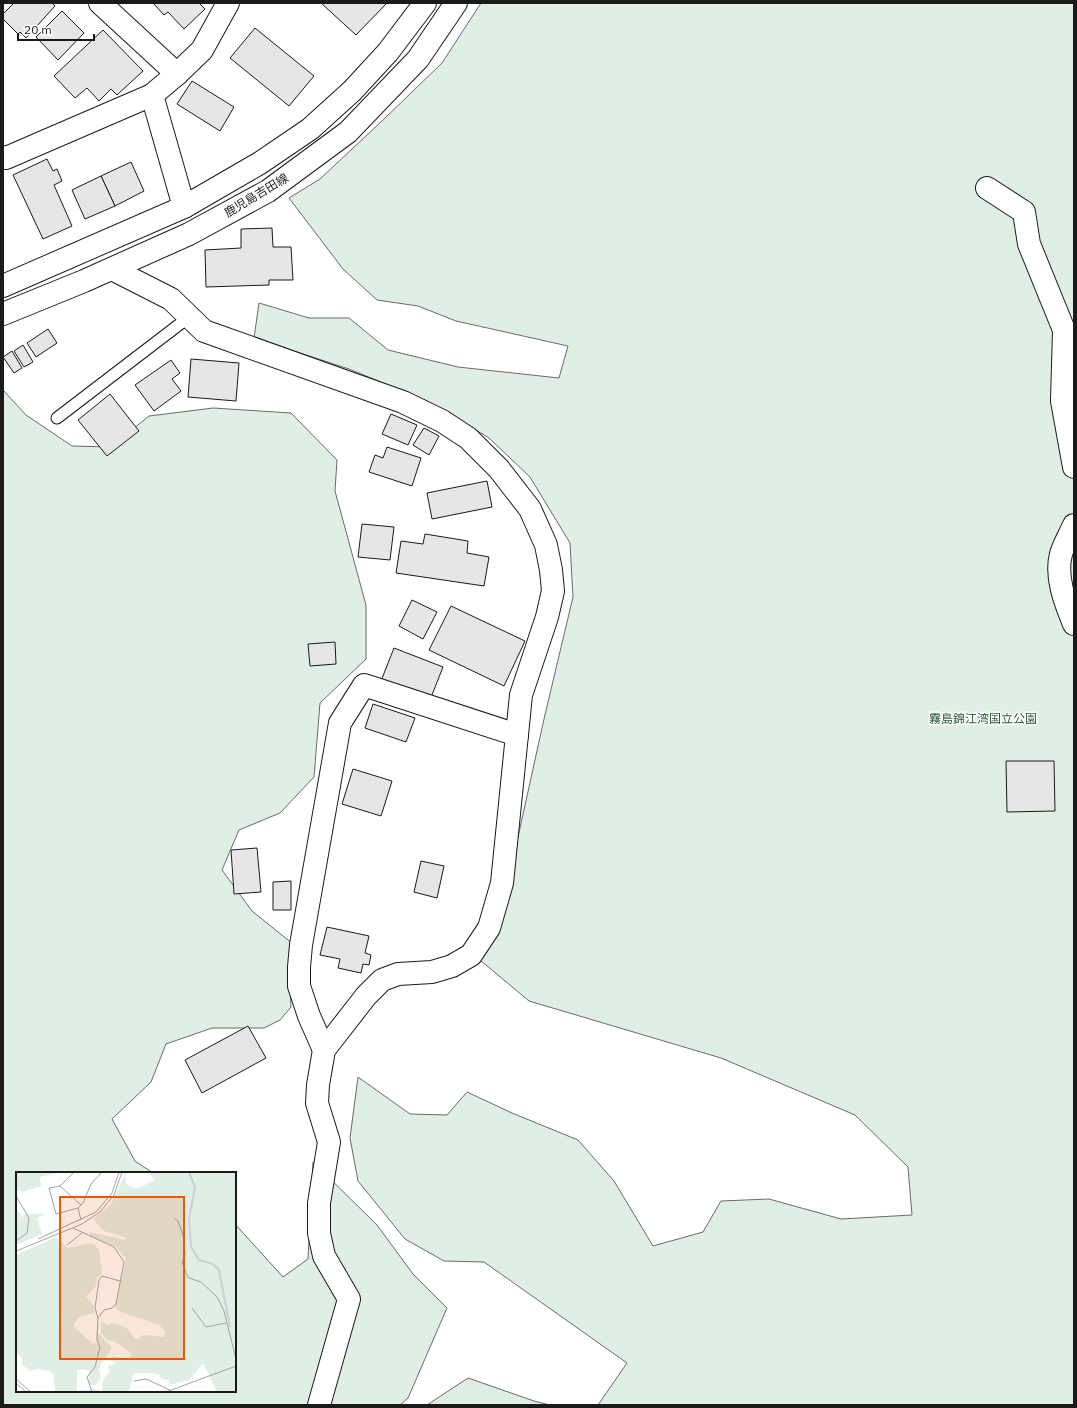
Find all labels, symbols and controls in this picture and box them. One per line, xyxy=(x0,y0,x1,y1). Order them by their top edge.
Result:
scale bar xyxy=(18,16,94,42)
text: 20 m xyxy=(24,22,52,37)
street label: 鹿児島吉田線 xyxy=(221,170,291,220)
park label: 霧島錦江湾国立公園 xyxy=(929,711,1037,726)
inset map xyxy=(16,1172,236,1392)

